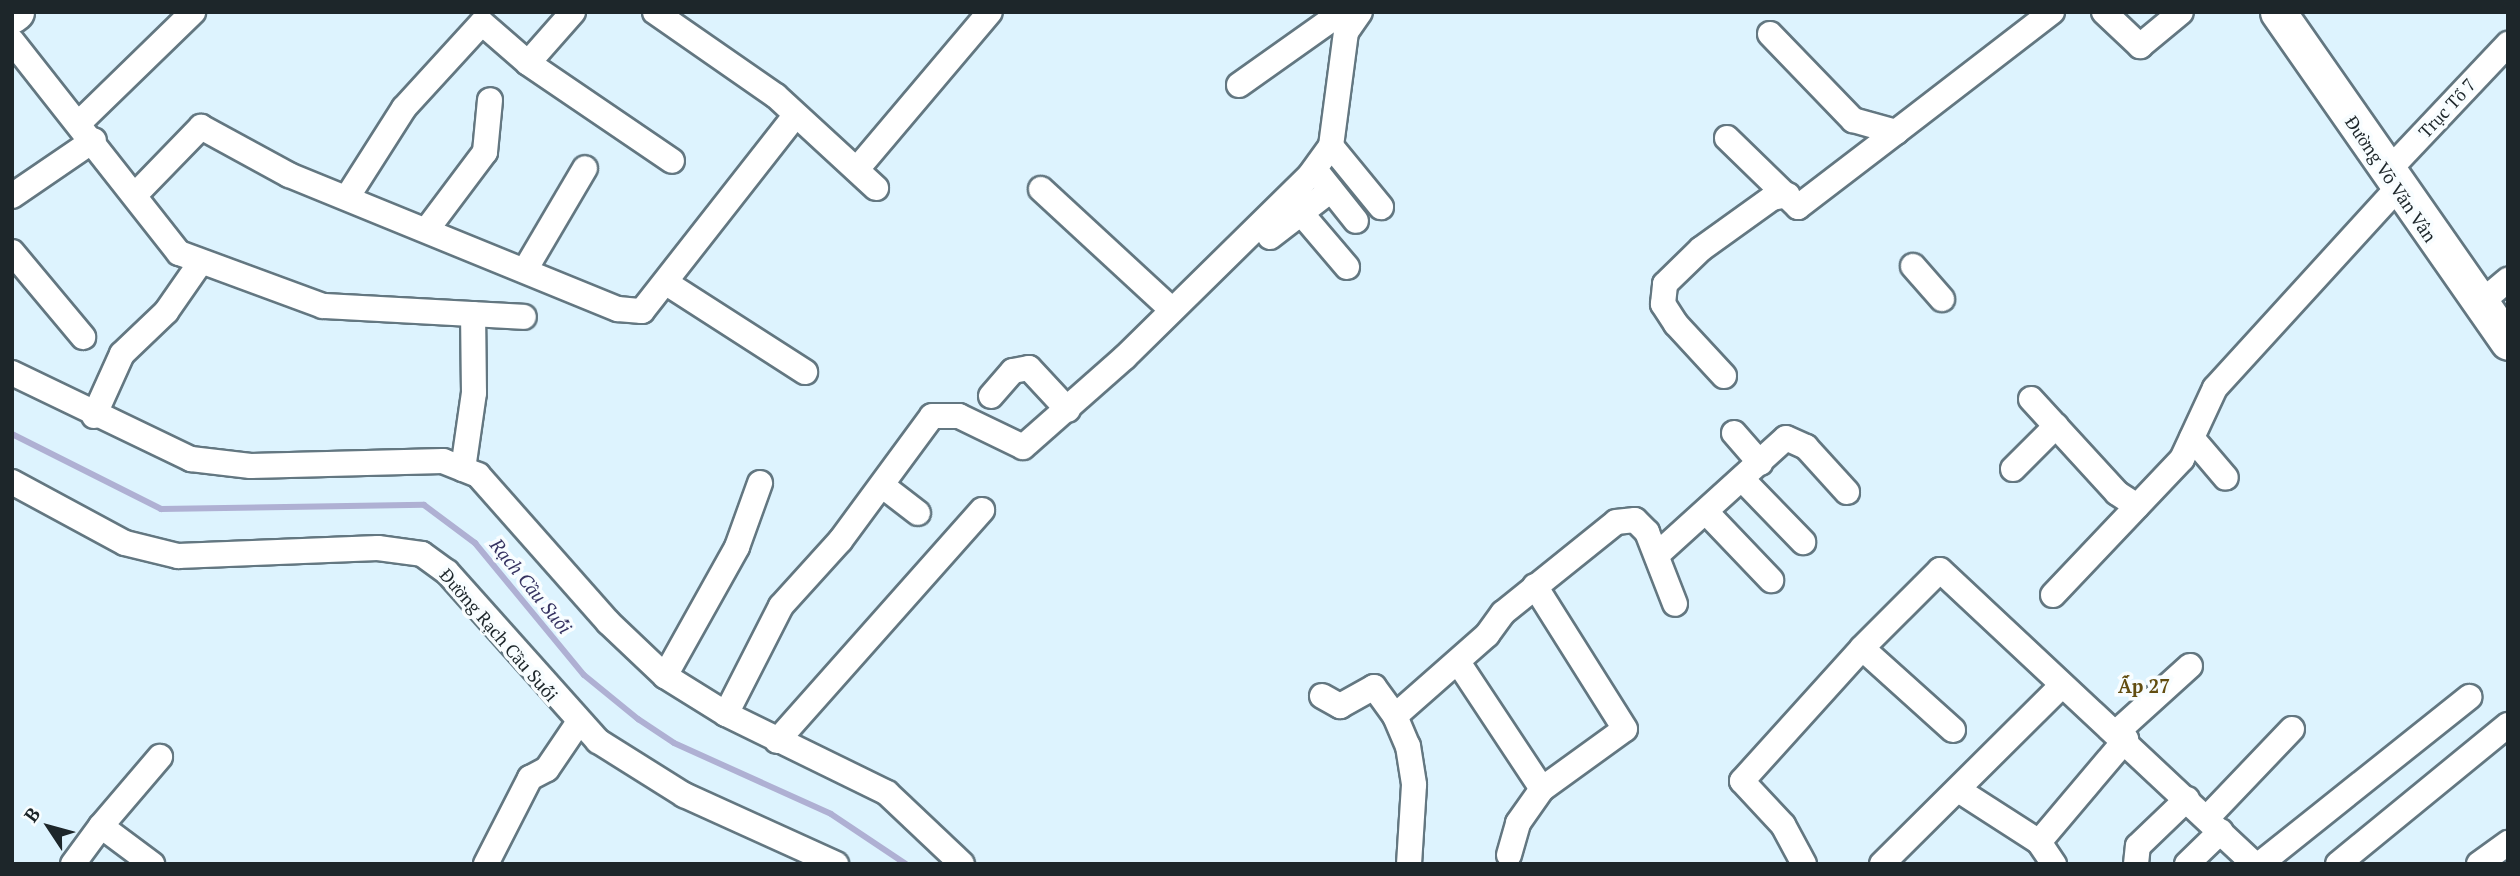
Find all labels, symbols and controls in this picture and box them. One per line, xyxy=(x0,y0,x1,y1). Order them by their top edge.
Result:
street label: Trục Tổ 7 xyxy=(2414,74,2480,142)
street label: Đường Võ Văn Vân xyxy=(2340,111,2442,247)
water label: Rạch Cầu Suối xyxy=(486,534,576,638)
street label: Đường Rạch Cầu Suối xyxy=(435,564,563,706)
district label: Ấp 27 xyxy=(2118,675,2170,697)
north arrow xyxy=(14,792,84,862)
text: B xyxy=(18,802,45,827)

